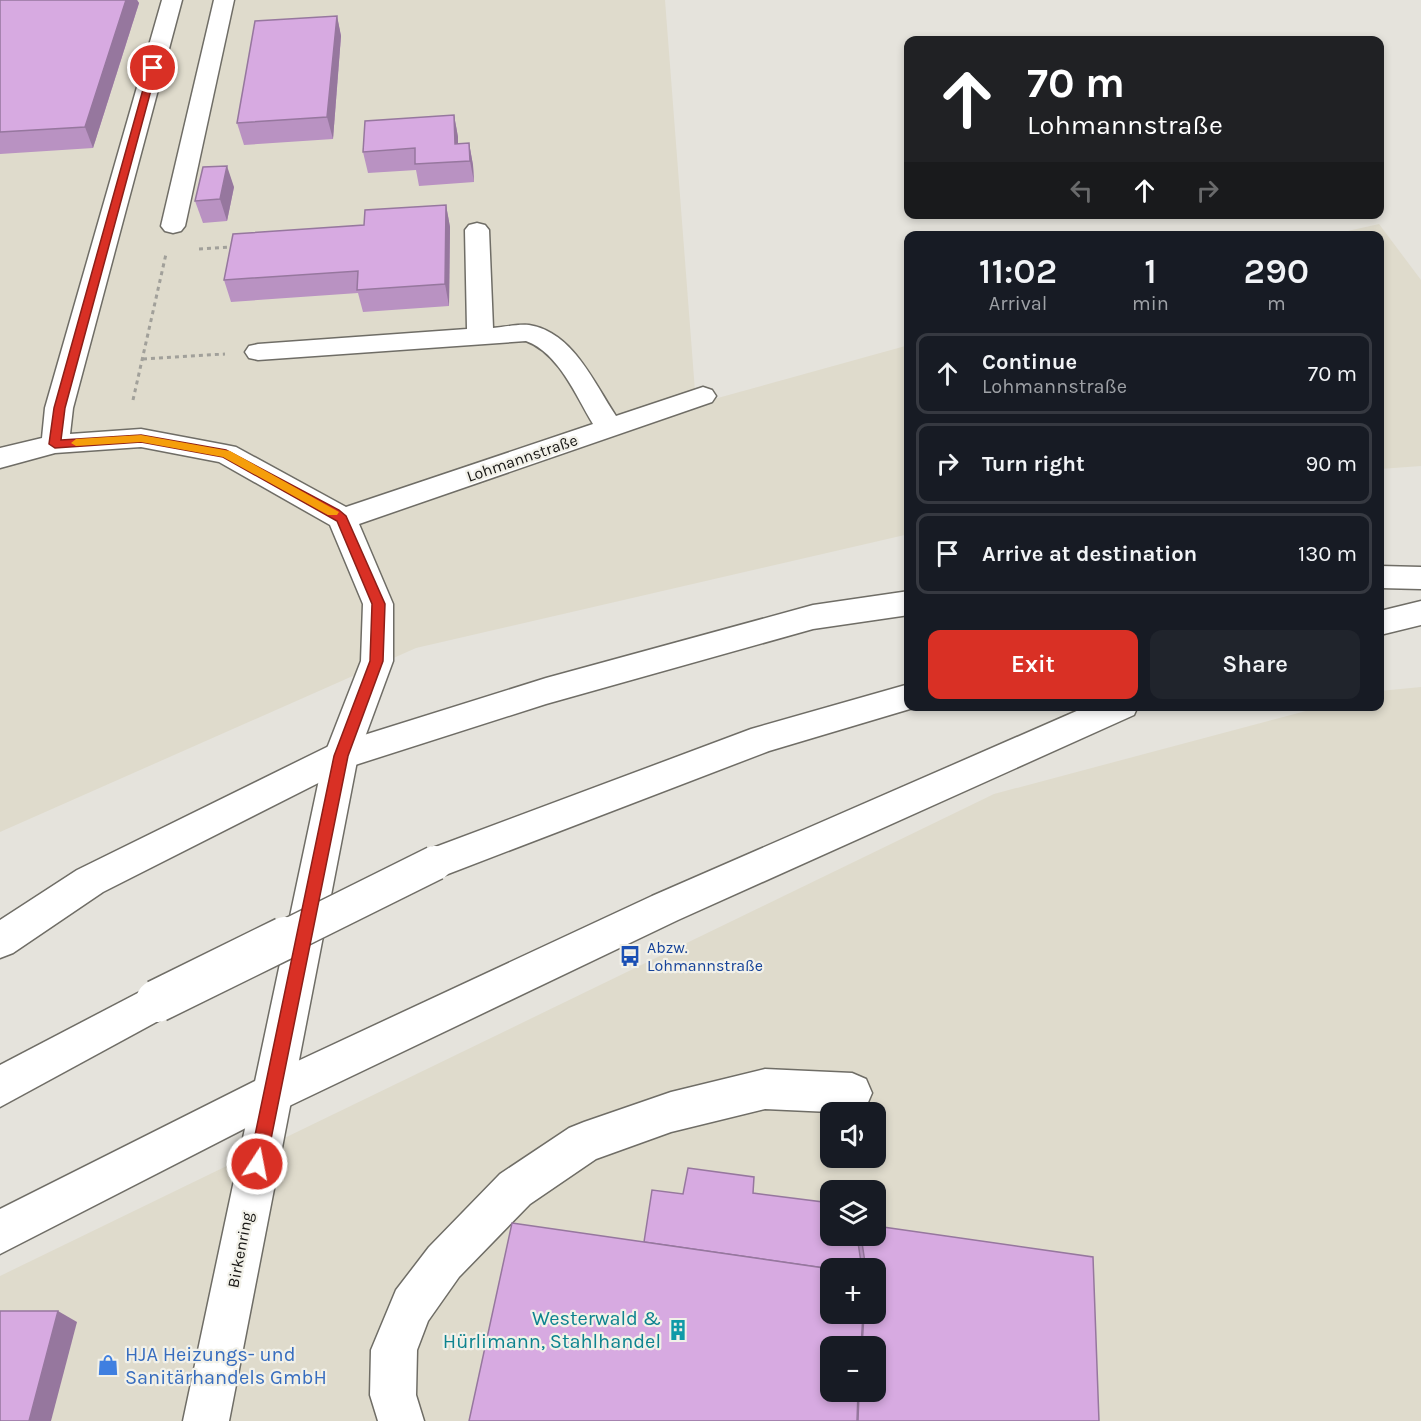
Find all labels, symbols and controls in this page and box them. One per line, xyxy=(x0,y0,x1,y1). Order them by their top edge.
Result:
pin xyxy=(127,42,178,93)
icon: arrive xyxy=(136,51,169,84)
text: 70 m xyxy=(1027,58,1125,108)
icon: ahead xyxy=(928,60,1006,138)
text: Lohmannstraße xyxy=(1027,109,1223,141)
icon: left xyxy=(1065,174,1098,207)
icon: ahead xyxy=(1128,174,1161,207)
icon: right xyxy=(1191,174,1224,207)
text: 11:02 xyxy=(979,250,1057,292)
text: 1 xyxy=(1144,250,1157,292)
text: 290 xyxy=(1244,250,1309,292)
text: Arrival xyxy=(989,292,1047,315)
text: min xyxy=(1132,292,1169,315)
text: m xyxy=(1267,292,1286,315)
text: Continue xyxy=(982,349,1077,375)
icon: ahead xyxy=(931,357,964,390)
text: 70 m xyxy=(1308,361,1357,387)
text: Lohmannstraße xyxy=(982,375,1127,398)
street label: Lohmannstraße xyxy=(464,430,580,486)
icon: right xyxy=(931,447,964,480)
text: Turn right xyxy=(982,451,1085,477)
text: 90 m xyxy=(1305,451,1357,477)
icon: arrive xyxy=(931,537,964,570)
text: Arrive at destination xyxy=(982,541,1197,567)
text: 130 m xyxy=(1298,541,1357,567)
button: Exit xyxy=(928,630,1138,699)
button: Share xyxy=(1150,630,1360,699)
place label: Abzw. Lohmannstraße xyxy=(647,938,763,975)
bus stop icon: Abzw. Lohmannstraße xyxy=(618,944,642,968)
map controls xyxy=(820,1102,886,1402)
button: sound xyxy=(820,1102,886,1168)
position arrow xyxy=(225,1132,289,1196)
button: layers xyxy=(820,1180,886,1246)
street label: Birkenring xyxy=(223,1211,257,1289)
button: + xyxy=(820,1258,886,1324)
place label: Westerwald & Hürlimann, Stahlhandel xyxy=(443,1307,661,1353)
building icon: Westerwald & Hürlimann, Stahlhandel xyxy=(666,1318,690,1342)
button: − xyxy=(820,1336,886,1402)
place label: HJA Heizungs- und Sanitärhandels GmbH xyxy=(125,1343,327,1389)
shop icon: HJA Heizungs- und Sanitärhandels GmbH xyxy=(96,1353,120,1377)

